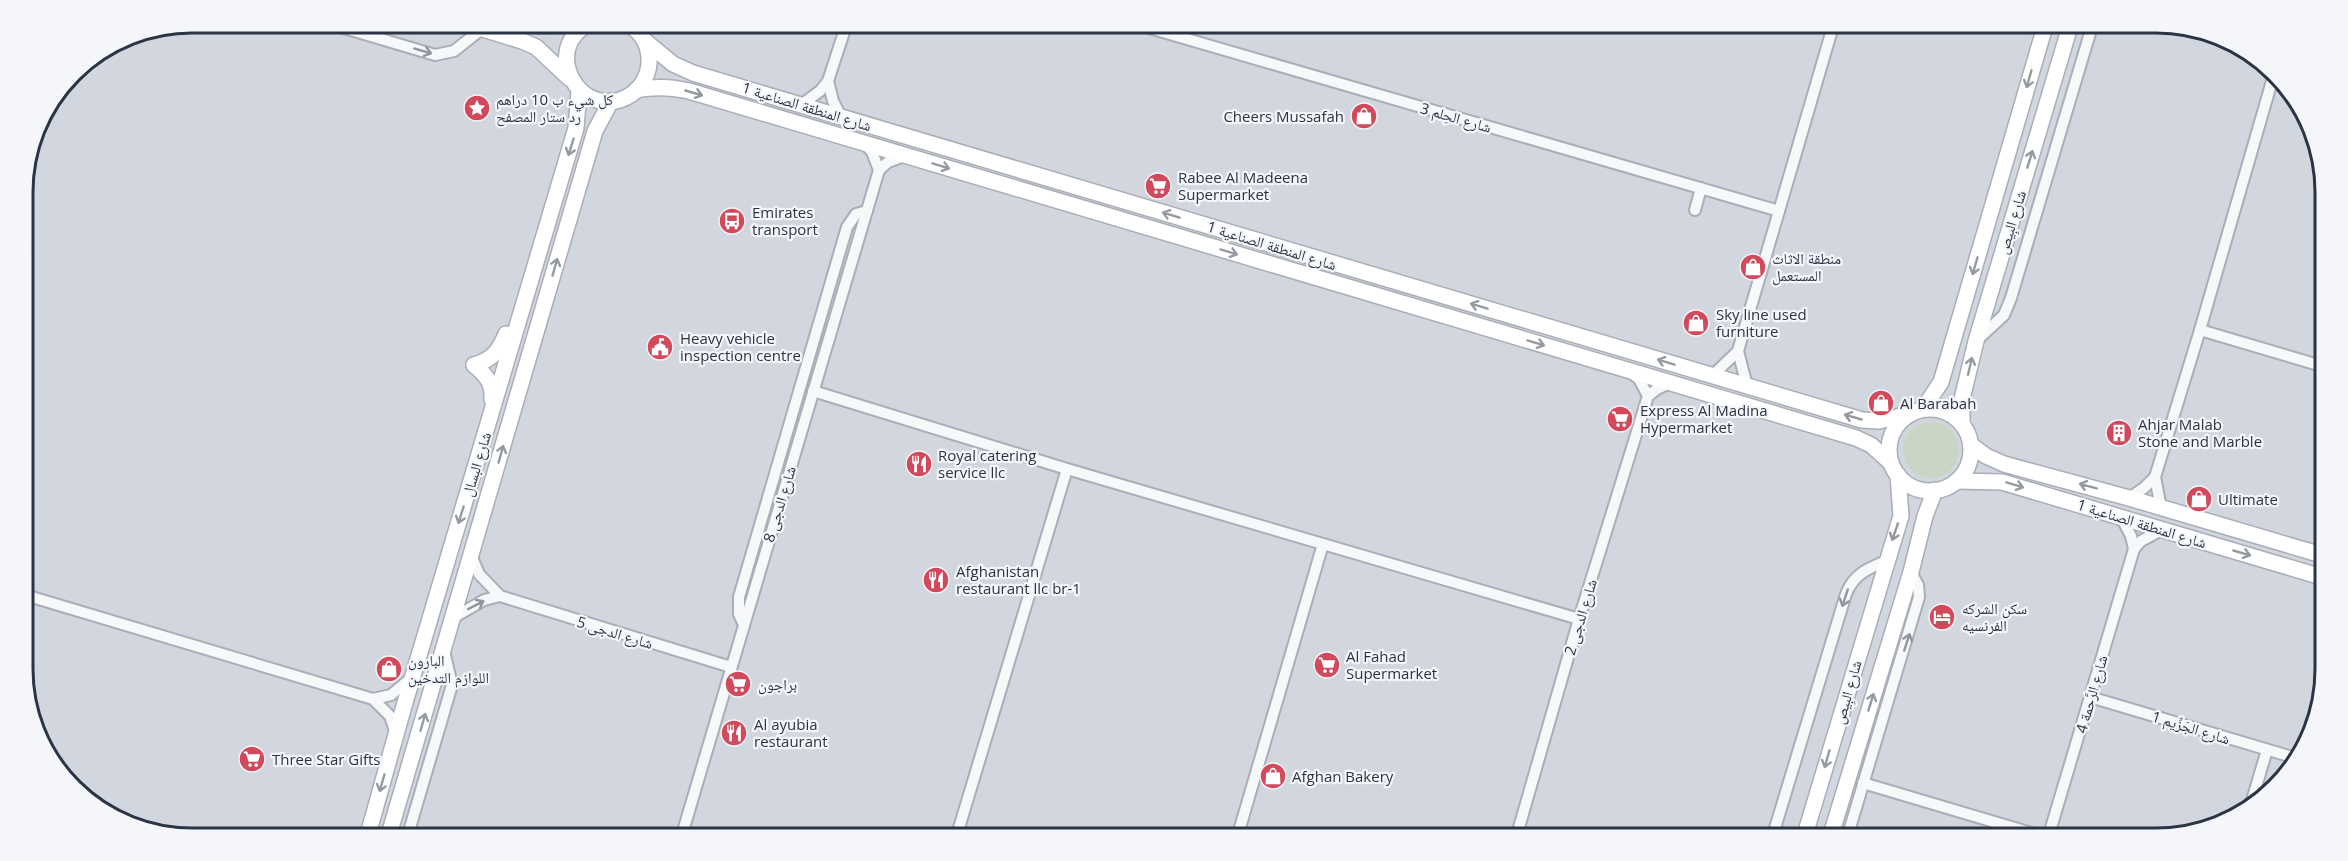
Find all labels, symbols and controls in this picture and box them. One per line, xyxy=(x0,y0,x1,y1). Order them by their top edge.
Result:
one-way arrow xyxy=(413,46,432,58)
one-way arrow xyxy=(2023,69,2034,88)
street label: شارع المنطقة الصناعية 1 xyxy=(739,77,874,136)
one-way arrow xyxy=(684,88,703,99)
place label: كل شيء ب 10 دراهم رد ستار المصفح xyxy=(496,89,613,127)
place icon: كل شيء ب 10 دراهم رد ستار المصفح xyxy=(462,93,492,123)
street label: شارع الحِلم 3 xyxy=(1418,97,1494,138)
shop icon: Cheers Mussafah xyxy=(1349,101,1379,131)
place label: Cheers Mussafah xyxy=(1223,106,1344,126)
one-way arrow xyxy=(565,137,576,156)
one-way arrow xyxy=(2025,150,2036,169)
one-way arrow xyxy=(931,161,950,172)
place label: Rabee Al Madeena Supermarket xyxy=(1178,167,1308,204)
supermarket icon: Rabee Al Madeena Supermarket xyxy=(1143,171,1173,201)
street label: شارع البِيص xyxy=(1992,188,2032,257)
place label: Emirates transport xyxy=(752,202,818,239)
bus stop icon: Emirates transport xyxy=(717,206,747,236)
one-way arrow xyxy=(1162,209,1181,220)
street label: شارع المنطقة الصناعية 1 xyxy=(1204,216,1339,275)
one-way arrow xyxy=(1219,247,1238,258)
place label: منطقة الاثاث المستعمل xyxy=(1772,248,1841,286)
shop icon: منطقة الاثاث المستعمل xyxy=(1738,252,1768,282)
one-way arrow xyxy=(1968,256,1980,275)
one-way arrow xyxy=(550,258,561,277)
one-way arrow xyxy=(1470,300,1489,311)
place label: Sky line used furniture xyxy=(1716,304,1807,341)
shop icon: Sky line used furniture xyxy=(1681,308,1711,338)
place label: Heavy vehicle inspection centre xyxy=(680,328,801,365)
public building icon: Heavy vehicle inspection centre xyxy=(645,332,675,362)
one-way arrow xyxy=(1526,338,1545,349)
one-way arrow xyxy=(1657,356,1676,367)
one-way arrow xyxy=(1964,357,1976,376)
shop icon: Al Barabah xyxy=(1866,388,1896,418)
place label: Al Barabah xyxy=(1900,393,1976,413)
place label: Express Al Madina Hypermarket xyxy=(1640,400,1768,437)
supermarket icon: Express Al Madina Hypermarket xyxy=(1605,404,1635,434)
one-way arrow xyxy=(1844,411,1863,422)
place label: Ahjar Malab Stone and Marble xyxy=(2138,414,2262,451)
building icon: Ahjar Malab Stone and Marble xyxy=(2104,418,2134,448)
street label: شارع البسال xyxy=(457,429,496,499)
one-way arrow xyxy=(496,445,507,464)
place label: Royal catering service llc xyxy=(938,445,1036,482)
restaurant icon: Royal catering service llc xyxy=(904,449,934,479)
street label: شارع الدجى 8 xyxy=(758,463,801,545)
one-way arrow xyxy=(2005,480,2024,491)
one-way arrow xyxy=(2079,480,2098,492)
shop icon: Ultimate xyxy=(2184,484,2214,514)
place label: Ultimate xyxy=(2218,489,2278,509)
street label: شارع المنطقة الصناعية 1 xyxy=(2074,494,2209,553)
one-way arrow xyxy=(455,505,466,524)
one-way arrow xyxy=(1889,522,1900,541)
one-way arrow xyxy=(2232,548,2251,559)
place label: Afghanistan restaurant llc br-1 xyxy=(956,561,1081,598)
restaurant icon: Afghanistan restaurant llc br-1 xyxy=(921,565,951,595)
street label: شارع الدجى 2 xyxy=(1559,576,1602,658)
one-way arrow xyxy=(1838,588,1849,607)
place label: سكن الشركه الفرنسيه xyxy=(1962,598,2027,635)
one-way arrow xyxy=(466,599,484,610)
hotel icon: سكن الشركه الفرنسيه xyxy=(1927,602,1957,632)
street label: شارع الدجى 5 xyxy=(574,611,656,654)
one-way arrow xyxy=(1902,633,1913,652)
place label: Al Fahad Supermarket xyxy=(1346,646,1437,683)
place label: البارون اللوازم التدخين xyxy=(408,650,489,688)
supermarket icon: Al Fahad Supermarket xyxy=(1312,650,1342,680)
street label: شارع الرَّحمة 4 xyxy=(2070,653,2113,736)
shop icon: البارون اللوازم التدخين xyxy=(374,654,404,684)
street label: شارع البِيص xyxy=(1828,658,1868,727)
supermarket icon: براجون xyxy=(723,669,753,699)
place label: براجون xyxy=(758,674,797,695)
one-way arrow xyxy=(1866,693,1877,712)
street label: شارع الجَزِّيم 1 xyxy=(2149,706,2233,749)
one-way arrow xyxy=(418,713,429,732)
place label: Al ayubia restaurant xyxy=(754,714,828,751)
restaurant icon: Al ayubia restaurant xyxy=(719,718,749,748)
supermarket icon: Three Star Gifts xyxy=(237,744,267,774)
place label: Three Star Gifts xyxy=(272,749,381,769)
one-way arrow xyxy=(1821,749,1832,768)
shop icon: Afghan Bakery xyxy=(1258,761,1288,791)
place label: Afghan Bakery xyxy=(1292,766,1394,786)
one-way arrow xyxy=(376,773,388,792)

